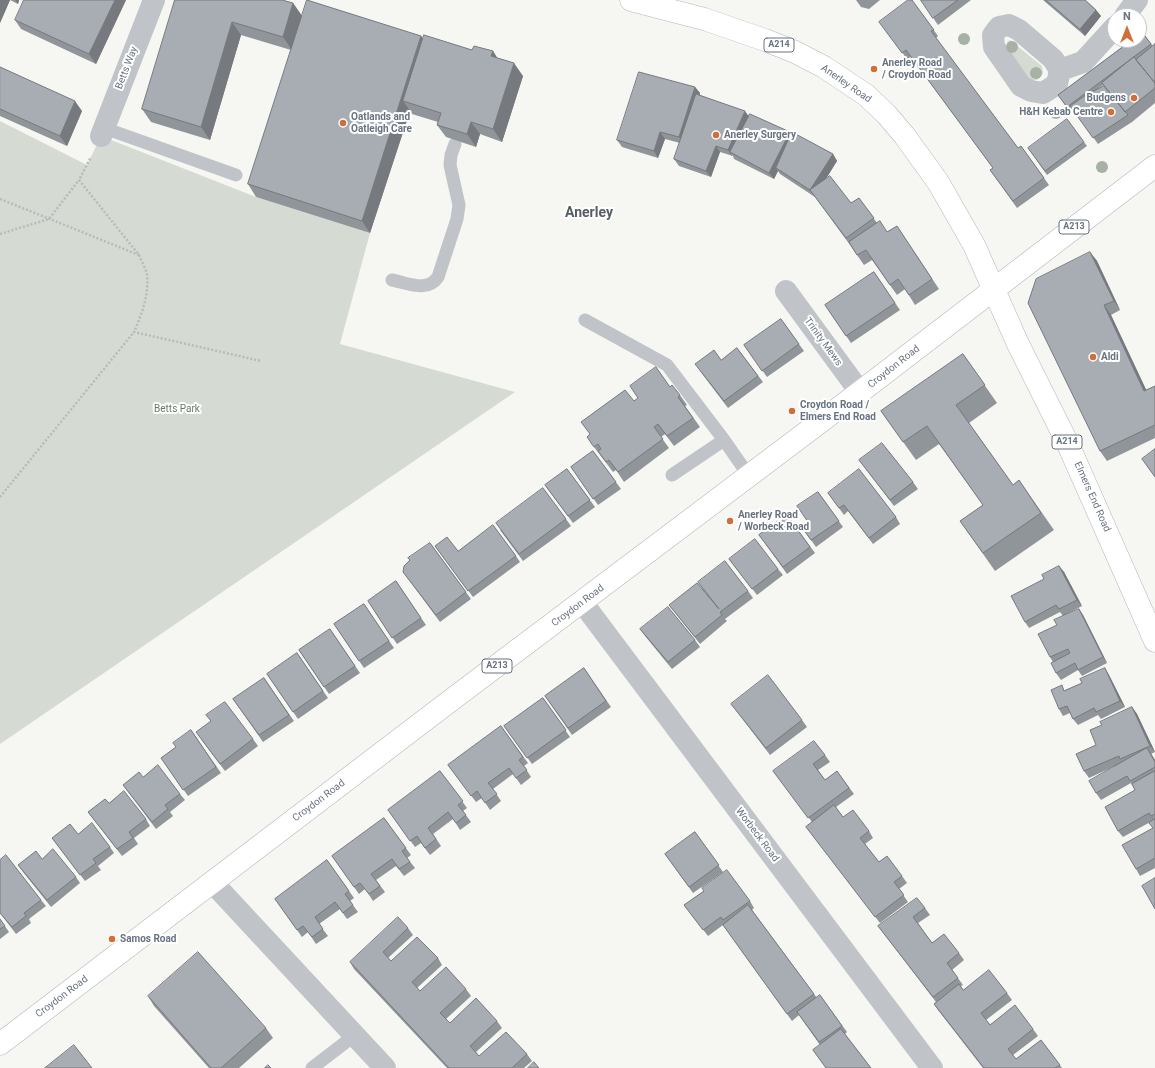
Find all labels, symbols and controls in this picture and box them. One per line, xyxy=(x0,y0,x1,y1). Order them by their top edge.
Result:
north arrow xyxy=(1107,8,1147,48)
text: N xyxy=(1123,10,1131,23)
road number: A214 xyxy=(764,38,794,52)
street label: Betts Way xyxy=(113,45,141,91)
place label: Anerley Road / Croydon Road xyxy=(882,57,951,80)
street label: Anerley Road xyxy=(819,62,873,106)
marker: Anerley Road / Croydon Road xyxy=(869,64,879,74)
place label: Budgens xyxy=(1087,92,1126,104)
marker: Budgens xyxy=(1129,93,1139,103)
place label: H&H Kebab Centre xyxy=(1019,106,1103,118)
marker: H&H Kebab Centre xyxy=(1106,107,1116,117)
place label: Oatlands and Oatleigh Care xyxy=(351,111,412,134)
marker: Oatlands and Oatleigh Care xyxy=(338,118,348,128)
place label: Anerley Surgery xyxy=(724,129,796,141)
marker: Anerley Surgery xyxy=(711,130,721,140)
district label: Anerley xyxy=(565,205,613,221)
road number: A213 xyxy=(1059,220,1089,234)
street label: Trinity Mews xyxy=(802,316,844,368)
street label: Croydon Road xyxy=(866,343,922,391)
place label: Aldi xyxy=(1101,351,1119,363)
marker: Aldi xyxy=(1088,352,1098,362)
place label: Croydon Road / Elmers End Road xyxy=(800,399,876,422)
park label: Betts Park xyxy=(154,403,200,415)
marker: Croydon Road / Elmers End Road xyxy=(787,406,797,416)
road number: A214 xyxy=(1052,435,1082,449)
street label: Elmers End Road xyxy=(1071,460,1113,534)
place label: Anerley Road / Worbeck Road xyxy=(738,509,809,532)
marker: Anerley Road / Worbeck Road xyxy=(725,516,735,526)
street label: Croydon Road xyxy=(549,582,607,630)
road number: A213 xyxy=(482,659,512,673)
street label: Croydon Road xyxy=(290,777,348,825)
street label: Worbeck Road xyxy=(733,806,781,864)
place label: Samos Road xyxy=(120,933,176,945)
marker: Samos Road xyxy=(107,934,117,944)
street label: Croydon Road xyxy=(33,973,91,1021)

